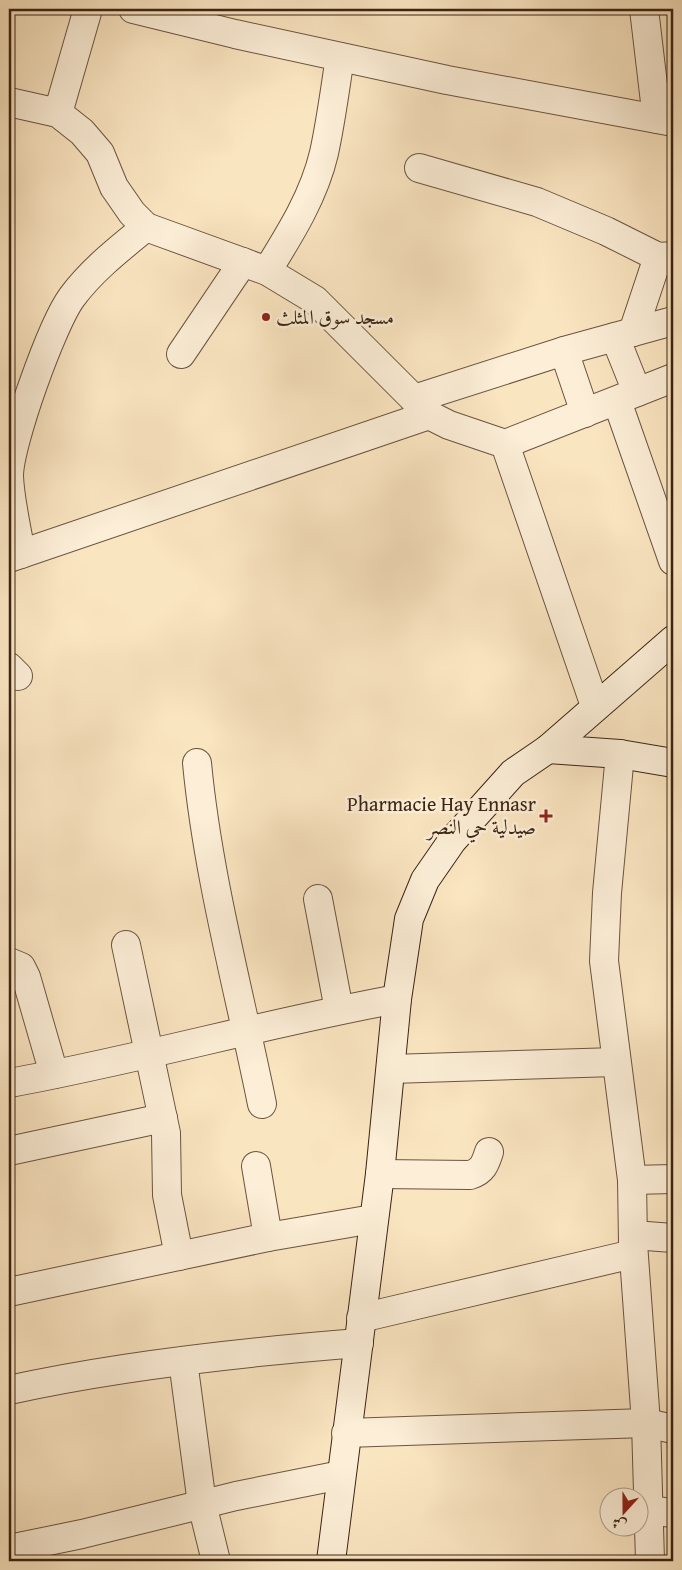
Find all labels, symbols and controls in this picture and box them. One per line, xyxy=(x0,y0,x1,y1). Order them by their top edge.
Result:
place label: مسجد سوق المثلث xyxy=(276,302,394,331)
marker: مسجد سوق المثلث xyxy=(260,311,272,323)
place label: Pharmacie Hay Ennasr صيدلية حي النصر xyxy=(347,789,536,843)
marker: Pharmacie Hay Ennasr صيدلية حي النصر xyxy=(540,810,552,822)
north arrow xyxy=(600,1488,650,1538)
text: ش xyxy=(609,1512,629,1536)

